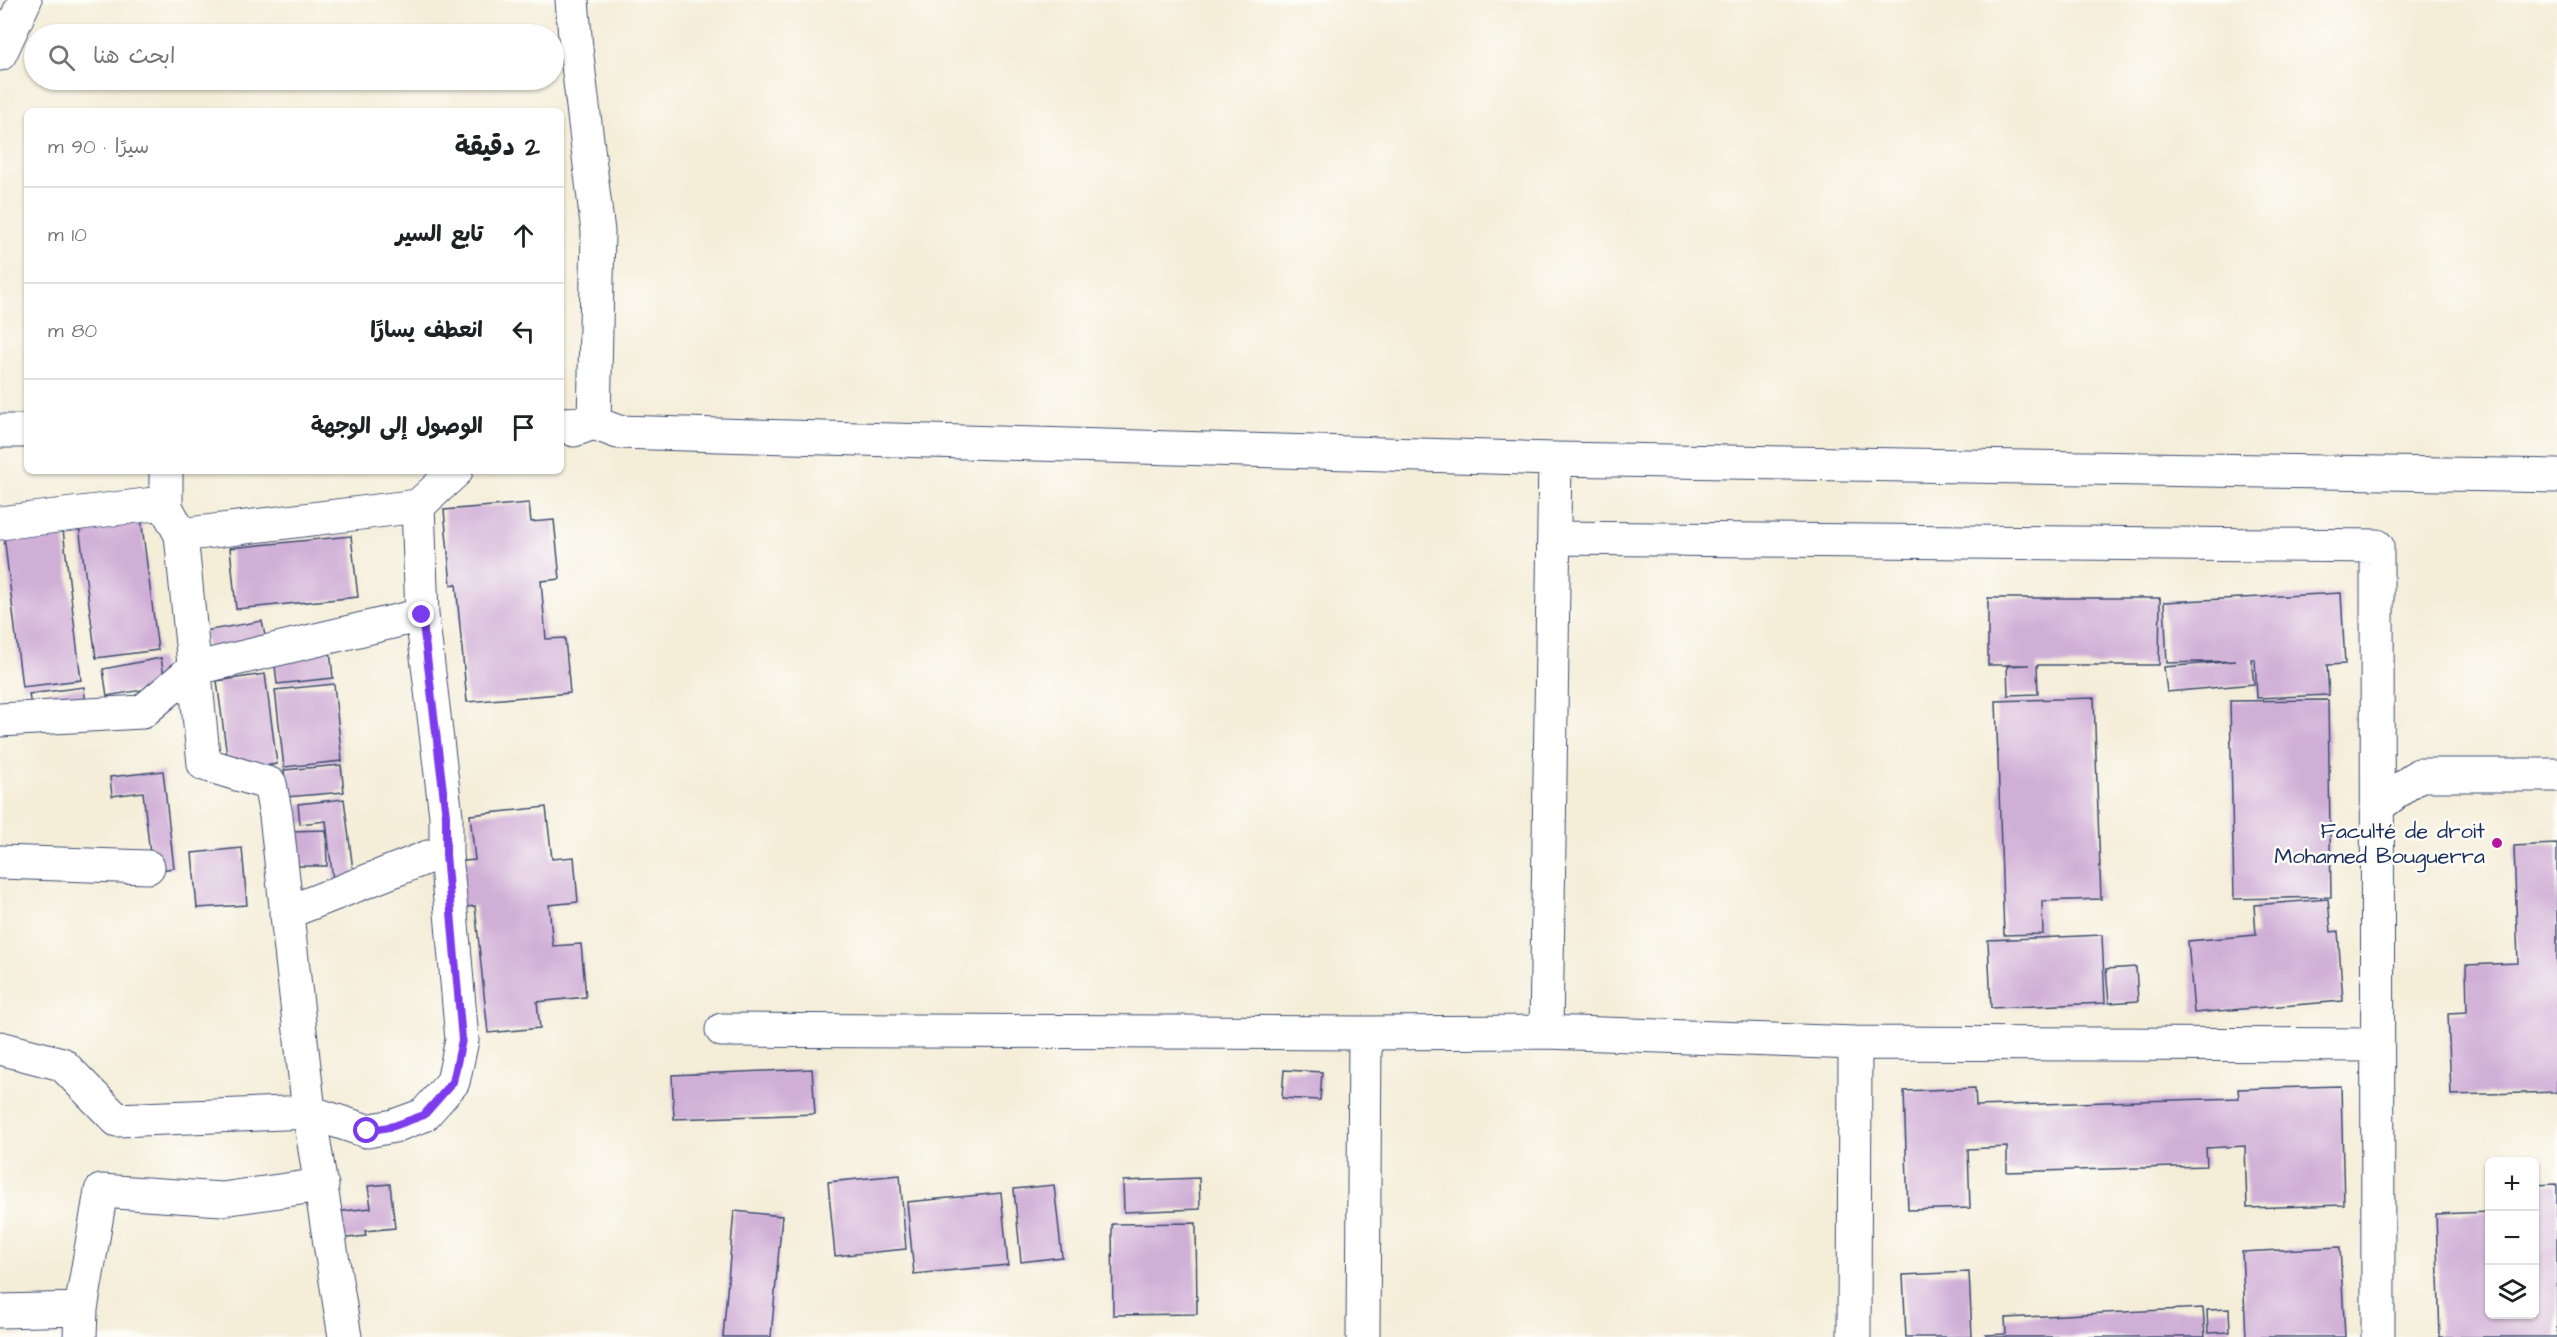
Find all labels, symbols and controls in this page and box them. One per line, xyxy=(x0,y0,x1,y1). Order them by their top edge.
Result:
search box xyxy=(24,24,564,90)
icon: search xyxy=(45,41,78,74)
text: ابحث هنا xyxy=(93,41,175,72)
text: 2 دقيقة xyxy=(455,129,540,165)
text: سيرًا · 90 m xyxy=(48,133,149,161)
text: تابع السير xyxy=(396,219,483,250)
icon: ahead xyxy=(507,219,540,252)
text: 10 m xyxy=(48,221,87,249)
text: انعطف يسارًا xyxy=(370,315,483,346)
icon: left xyxy=(507,315,540,348)
text: 80 m xyxy=(48,317,97,345)
text: الوصول إلى الوجهة xyxy=(311,411,483,442)
icon: arrive xyxy=(507,411,540,444)
route end xyxy=(408,601,434,627)
place label: Faculté de droit Mohamed Bouguerra xyxy=(2274,816,2485,873)
marker: Faculté de droit Mohamed Bouguerra xyxy=(2490,836,2504,850)
route start xyxy=(353,1117,379,1143)
map controls xyxy=(2485,1157,2539,1319)
button: + xyxy=(2485,1157,2539,1211)
button: − xyxy=(2485,1211,2539,1265)
button: layers xyxy=(2485,1265,2539,1319)

